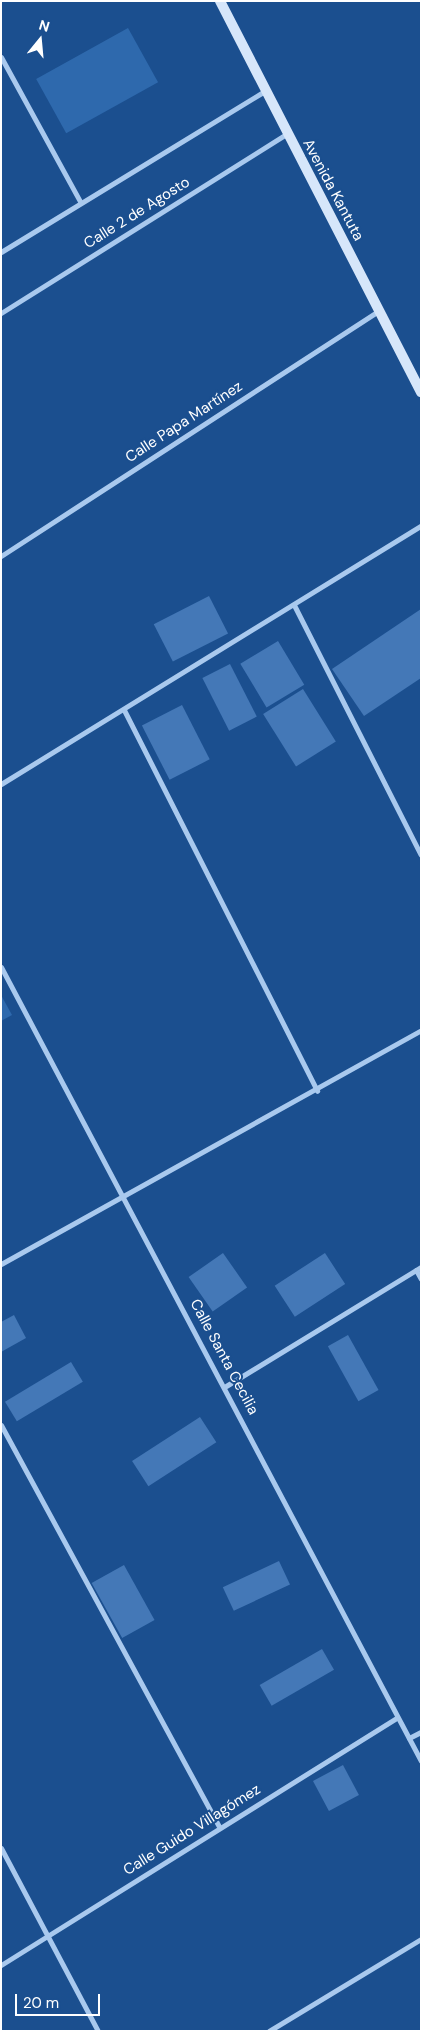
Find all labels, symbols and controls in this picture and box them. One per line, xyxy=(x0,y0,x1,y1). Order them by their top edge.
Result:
north arrow xyxy=(15,15,65,65)
text: N xyxy=(37,16,52,36)
street label: Avenida Kantuta xyxy=(299,136,367,244)
street label: Calle 2 de Agosto xyxy=(81,173,193,253)
street label: Calle Papa Martínez xyxy=(122,377,246,467)
street label: Calle Santa Cecilia xyxy=(186,1296,262,1418)
street label: Calle Guido Villagómez xyxy=(120,1780,264,1880)
scale bar xyxy=(18,1984,102,2016)
text: 20 m xyxy=(23,1993,59,2013)

